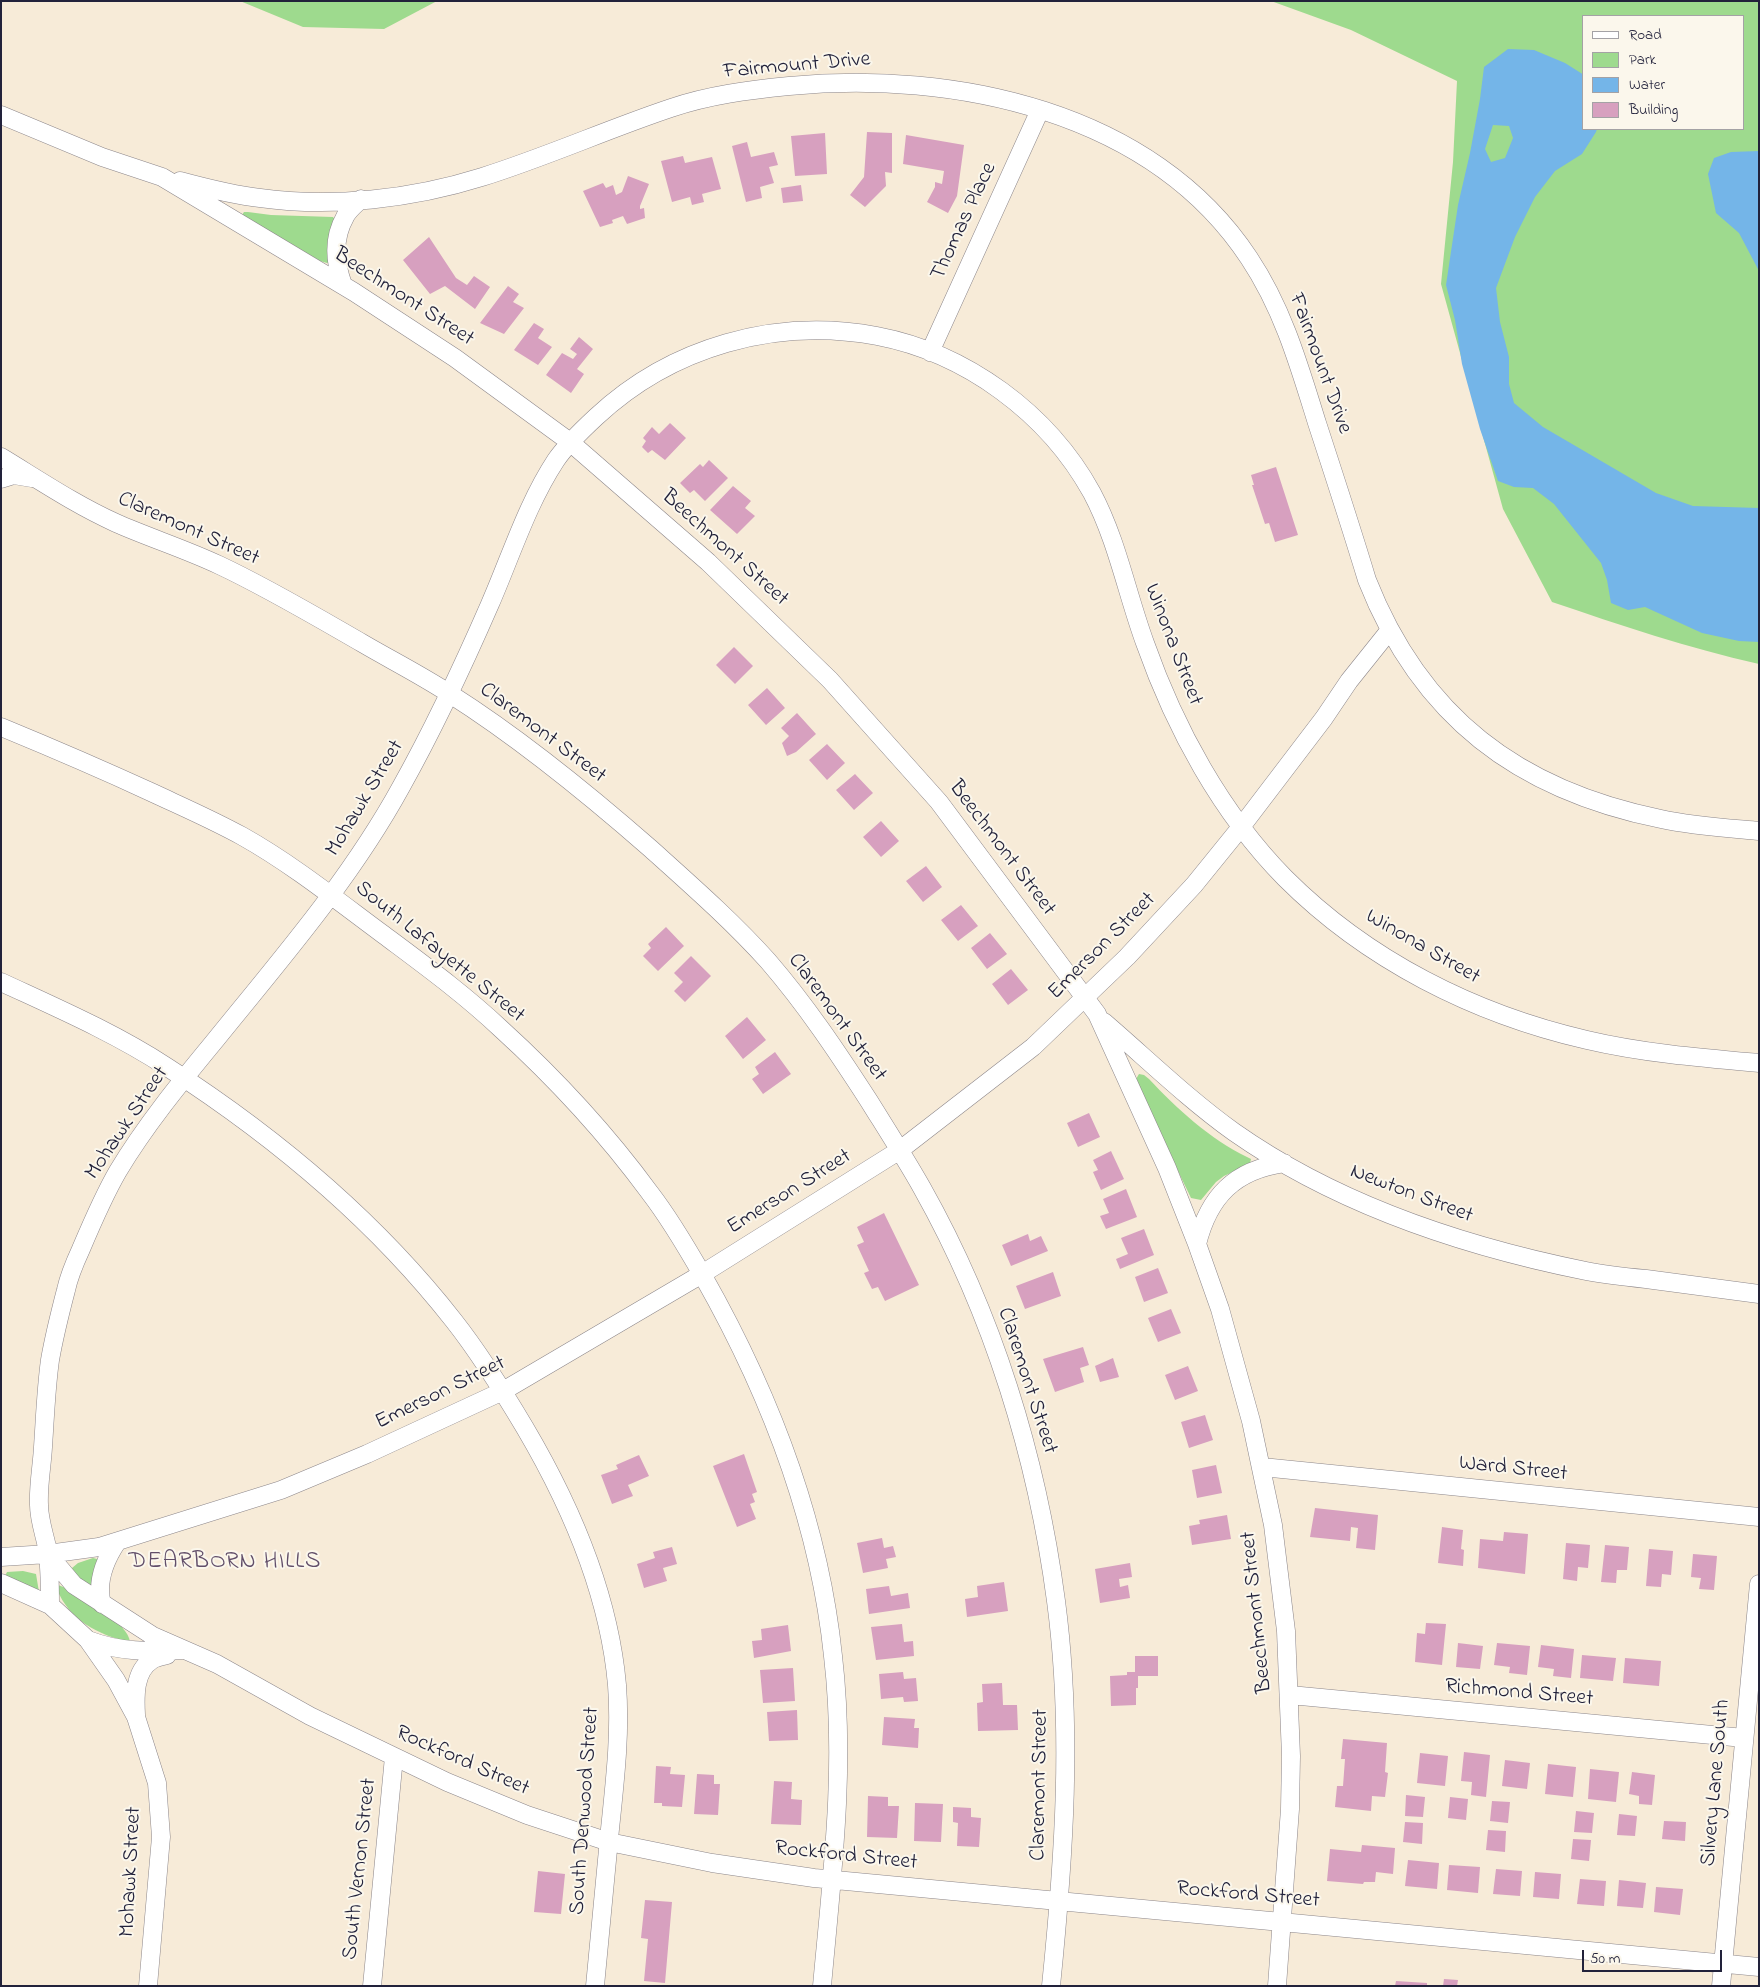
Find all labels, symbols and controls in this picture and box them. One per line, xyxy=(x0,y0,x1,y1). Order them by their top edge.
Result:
legend xyxy=(1582,15,1745,130)
text: Road xyxy=(1629,24,1662,46)
street label: Fairmount Drive xyxy=(722,47,872,87)
text: Park xyxy=(1629,49,1656,71)
text: Water xyxy=(1629,74,1665,96)
text: Building xyxy=(1629,99,1678,121)
street label: Thomas Place xyxy=(926,159,1004,285)
street label: Beechmont Street xyxy=(328,243,478,353)
street label: Fairmount Drive xyxy=(1281,290,1357,438)
street label: Beechmont Street xyxy=(655,485,793,613)
street label: Claremont Street xyxy=(113,487,263,573)
street label: Winona Street xyxy=(1137,580,1207,710)
street label: Claremont Street xyxy=(473,678,611,790)
street label: Mohawk Street xyxy=(321,736,411,862)
street label: Beechmont Street xyxy=(942,776,1060,922)
street label: South Lafayette Street xyxy=(349,876,529,1030)
street label: Emerson Street xyxy=(1044,888,1162,1006)
street label: Winona Street xyxy=(1360,905,1484,991)
street label: Claremont Street xyxy=(781,949,891,1087)
street label: Mohawk Street xyxy=(80,1062,176,1186)
street label: Emerson Street xyxy=(723,1144,857,1242)
street label: Newton Street xyxy=(1346,1159,1476,1231)
street label: Claremont Street xyxy=(990,1305,1062,1457)
street label: Emerson Street xyxy=(372,1351,510,1437)
street label: Ward Street xyxy=(1457,1451,1569,1489)
street label: Beechmont Street xyxy=(1236,1530,1280,1694)
district label: DEARBORN HILLS xyxy=(127,1549,323,1577)
street label: Richmond Street xyxy=(1444,1674,1594,1714)
street label: Silvery Lane South xyxy=(1697,1698,1737,1868)
street label: South Denwood Street xyxy=(566,1706,606,1916)
street label: Claremont Street xyxy=(1026,1709,1056,1861)
street label: Rockford Street xyxy=(391,1721,533,1803)
street label: South Vernon Street xyxy=(338,1777,384,1961)
street label: Mohawk Street xyxy=(115,1806,149,1938)
street label: Rockford Street xyxy=(773,1836,919,1878)
street label: Rockford Street xyxy=(1175,1877,1321,1915)
scale bar xyxy=(1585,1940,1725,1972)
text: 50 m xyxy=(1590,1948,1620,1970)

